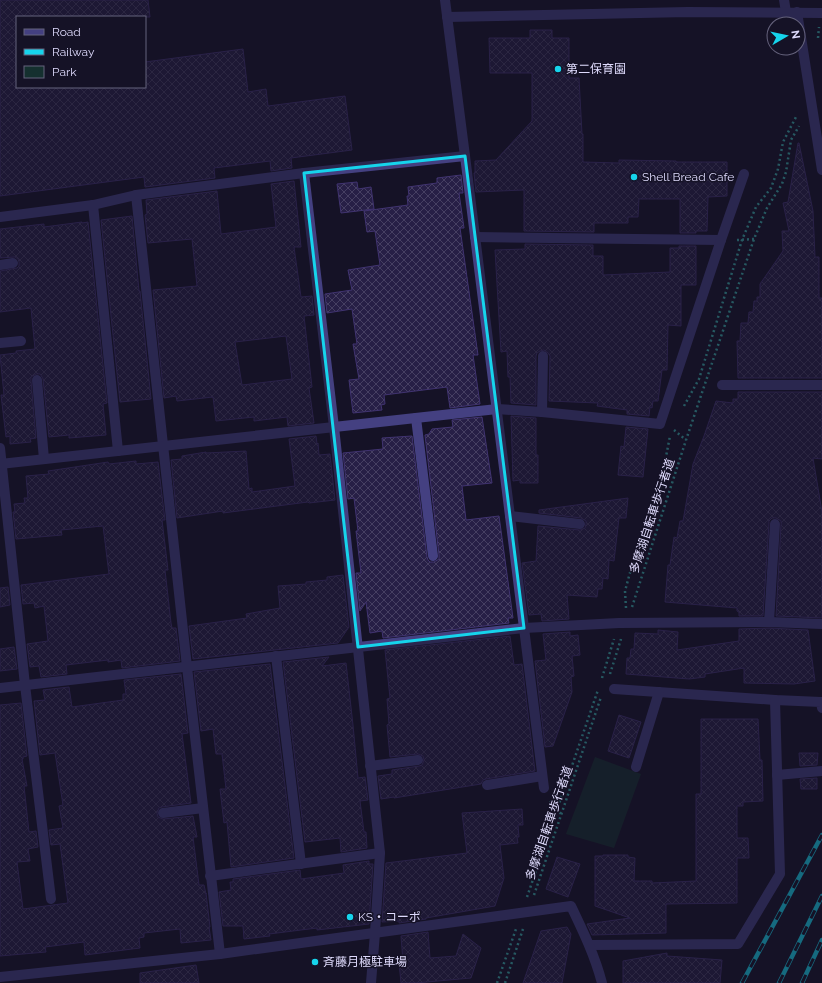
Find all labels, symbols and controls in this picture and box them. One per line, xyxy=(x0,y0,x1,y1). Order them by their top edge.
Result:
legend xyxy=(16,16,146,88)
north arrow xyxy=(766,16,806,56)
text: Road xyxy=(52,25,81,39)
text: N xyxy=(788,29,802,40)
text: Railway xyxy=(52,45,95,59)
place label: 第二保育園 xyxy=(566,62,626,76)
marker: 第二保育園 xyxy=(553,64,563,74)
text: Park xyxy=(52,65,77,79)
place label: Shell Bread Cafe xyxy=(642,170,734,184)
marker: Shell Bread Cafe xyxy=(629,172,639,182)
street label: 多摩湖自転車歩行者道 xyxy=(627,457,677,575)
street label: 多摩湖自転車歩行者道 xyxy=(523,764,575,882)
place label: KS・コーポ xyxy=(358,910,421,924)
marker: KS・コーポ xyxy=(345,912,355,922)
place label: 斉藤月極駐車場 xyxy=(323,955,407,969)
marker: 斉藤月極駐車場 xyxy=(310,957,320,967)

